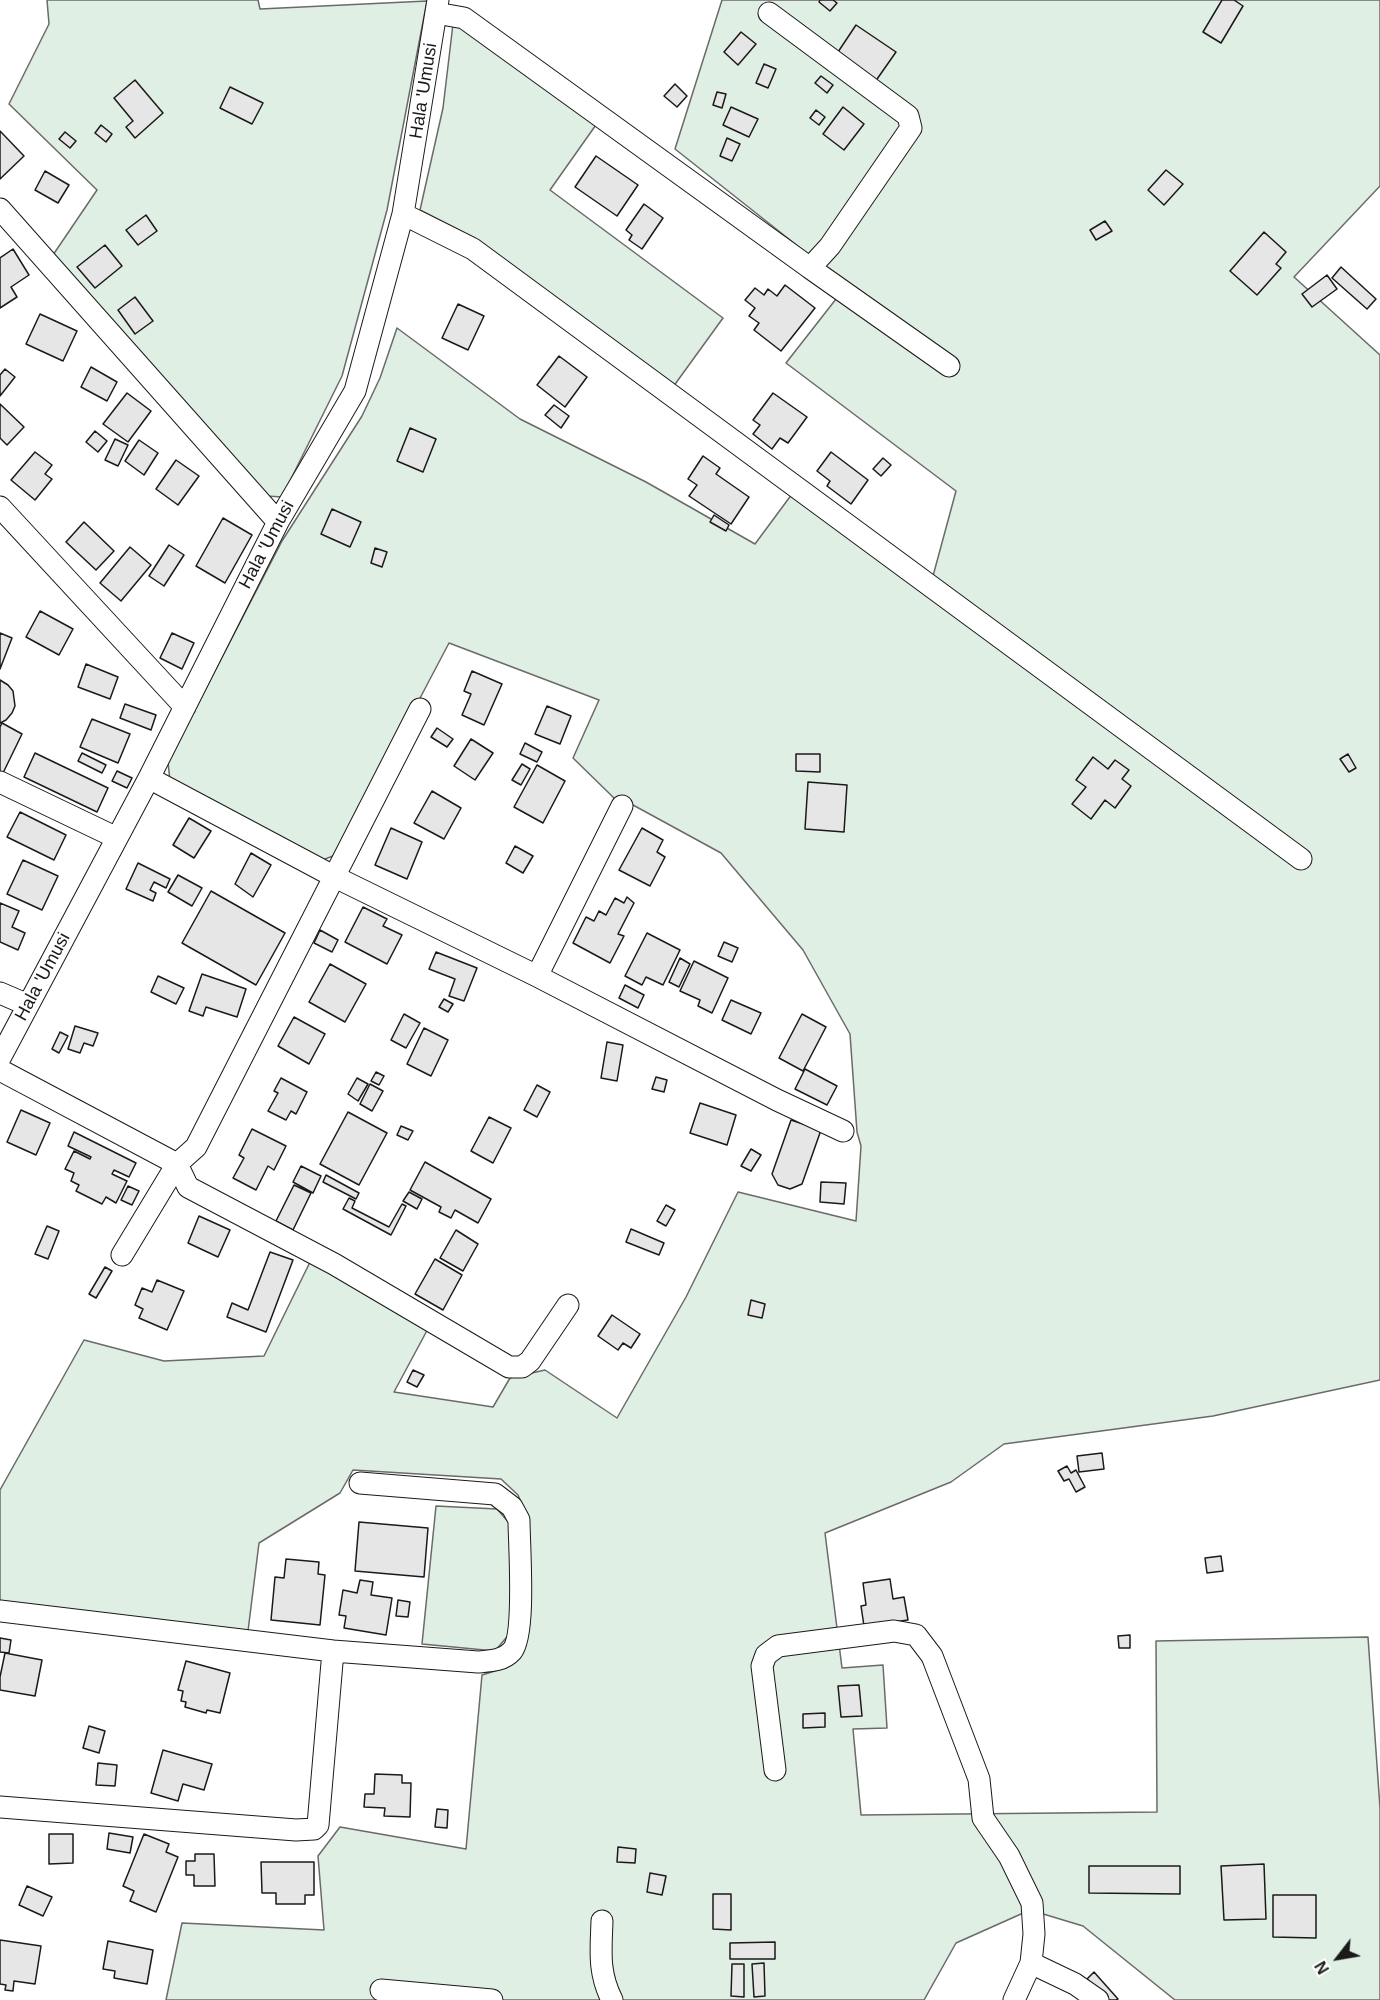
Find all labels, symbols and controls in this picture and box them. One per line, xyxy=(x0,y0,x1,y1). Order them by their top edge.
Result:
street label: Hala 'Umusi xyxy=(406,42,442,140)
street label: Hala 'Umusi xyxy=(235,497,299,593)
street label: Hala 'Umusi xyxy=(11,929,75,1025)
north arrow xyxy=(1308,1928,1368,1988)
text: N xyxy=(1312,1958,1332,1977)

